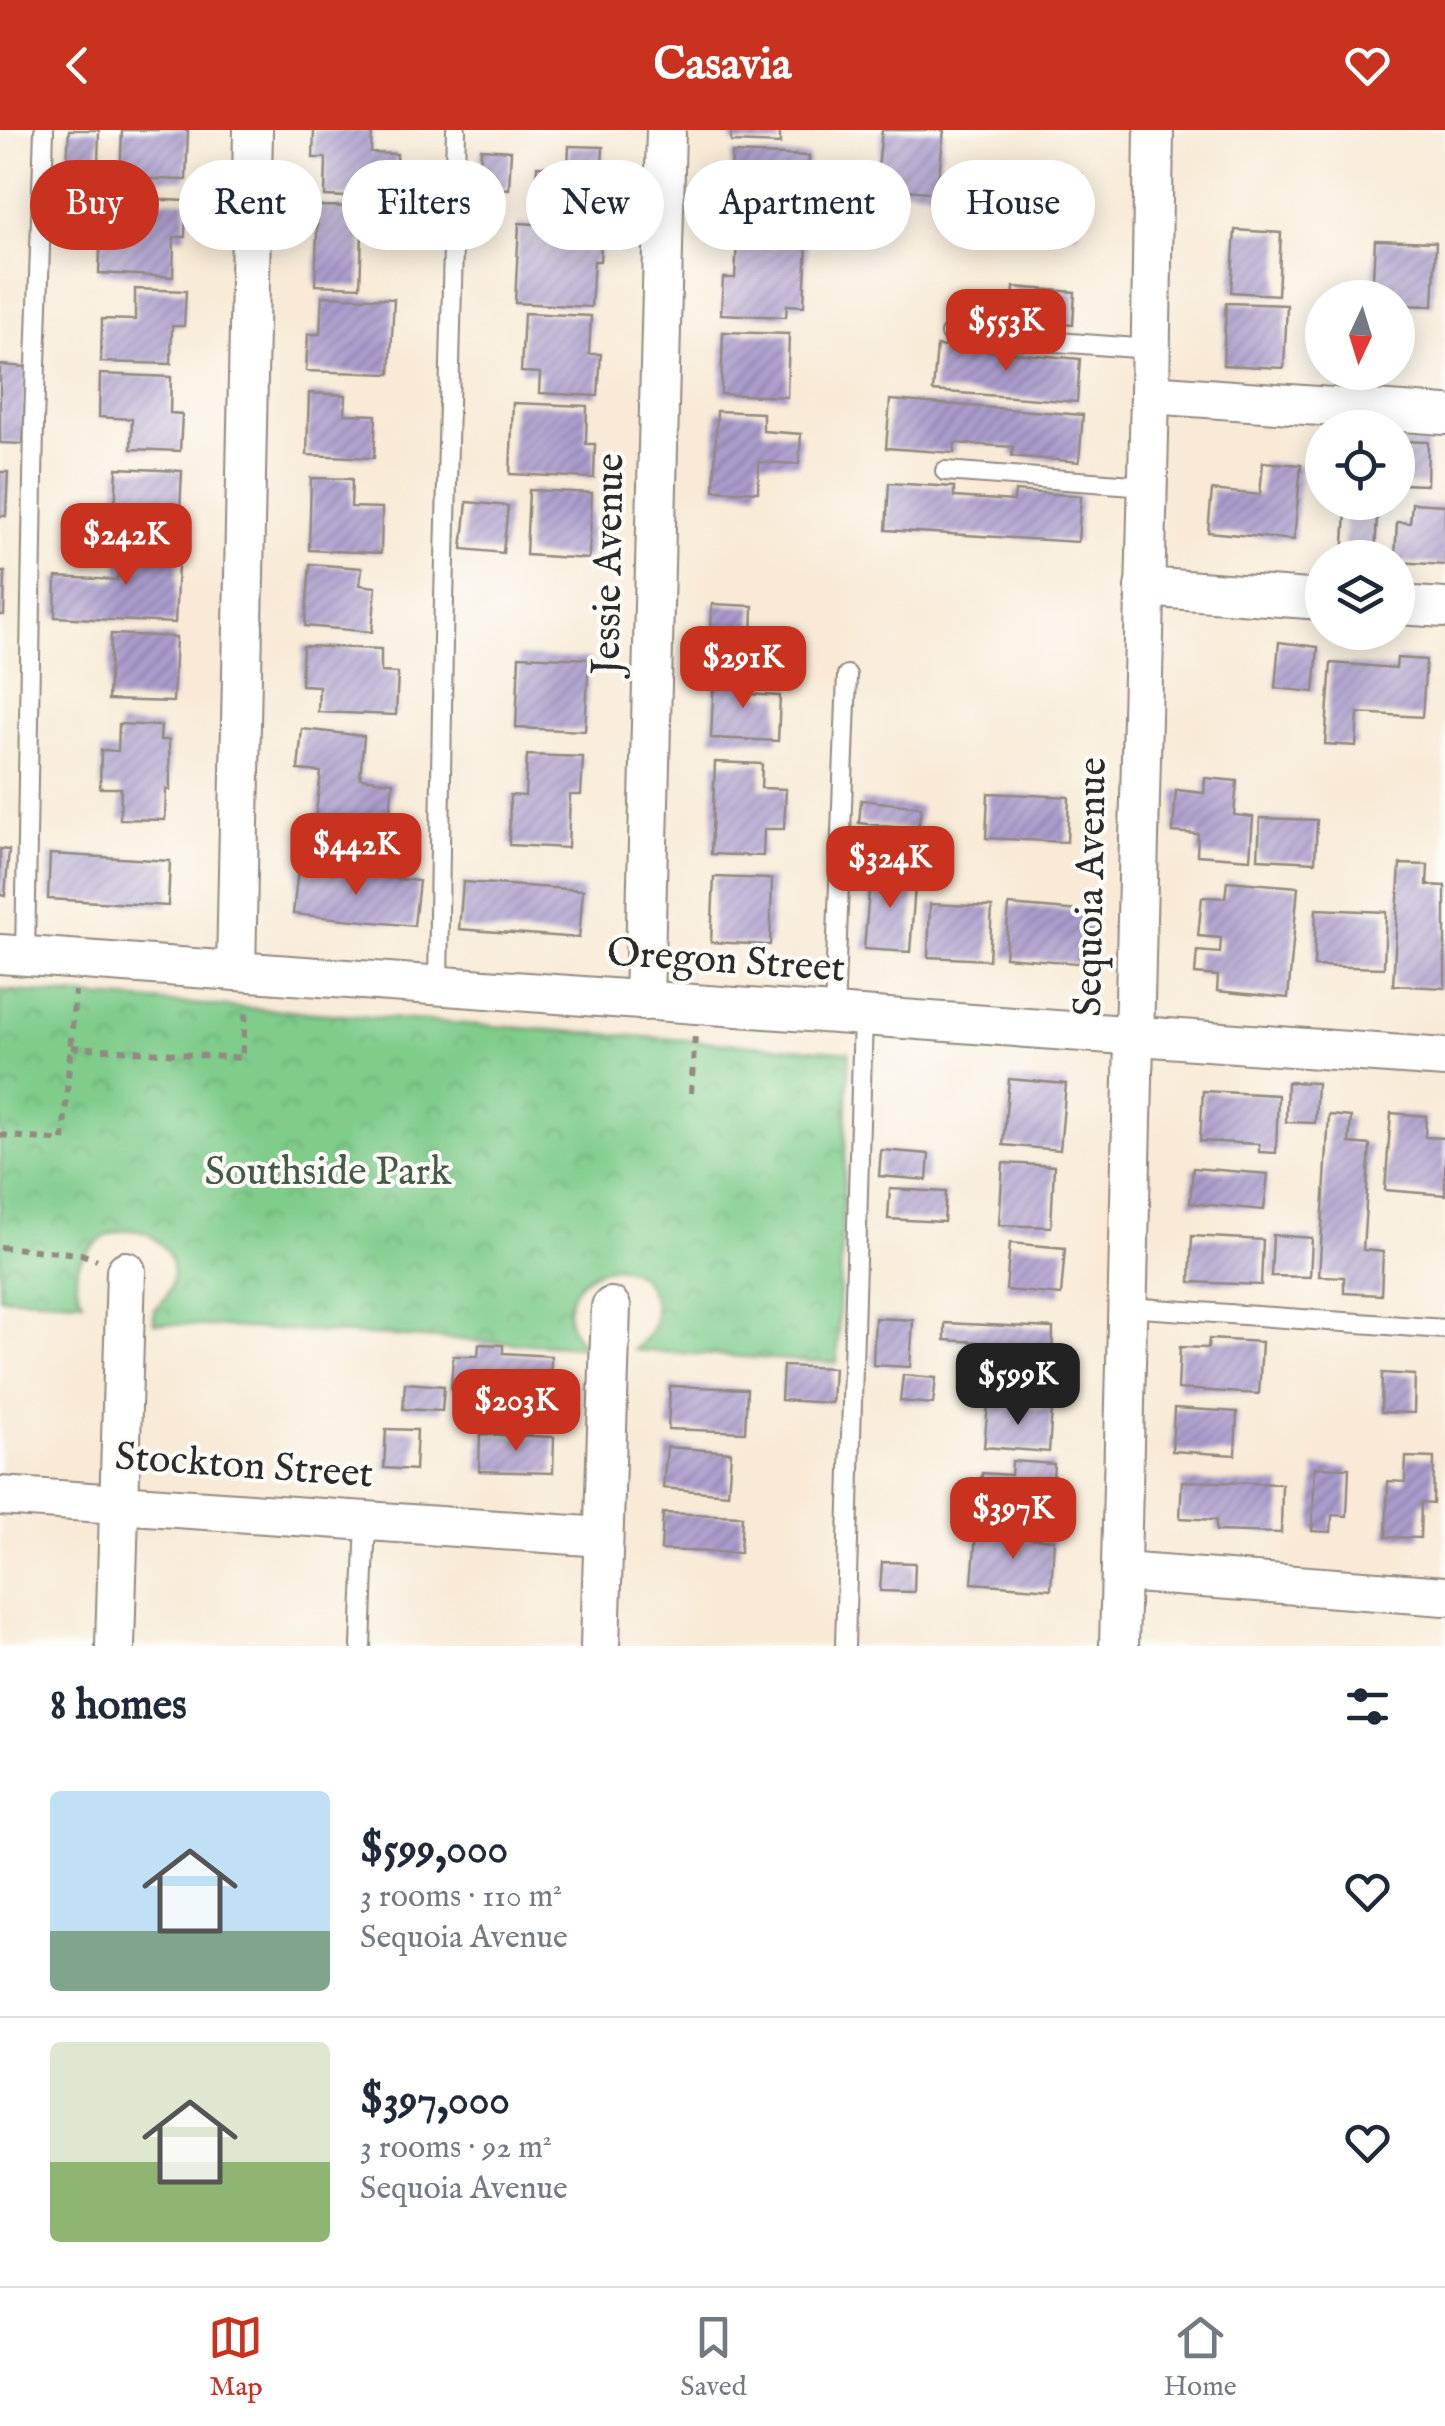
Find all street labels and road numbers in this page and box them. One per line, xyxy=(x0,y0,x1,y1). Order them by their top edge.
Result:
street label: Jessie Avenue xyxy=(582,453,637,679)
street label: Sequoia Avenue xyxy=(1064,757,1120,1017)
street label: Oregon Street xyxy=(605,928,847,996)
street label: Stockton Street xyxy=(113,1433,375,1501)

